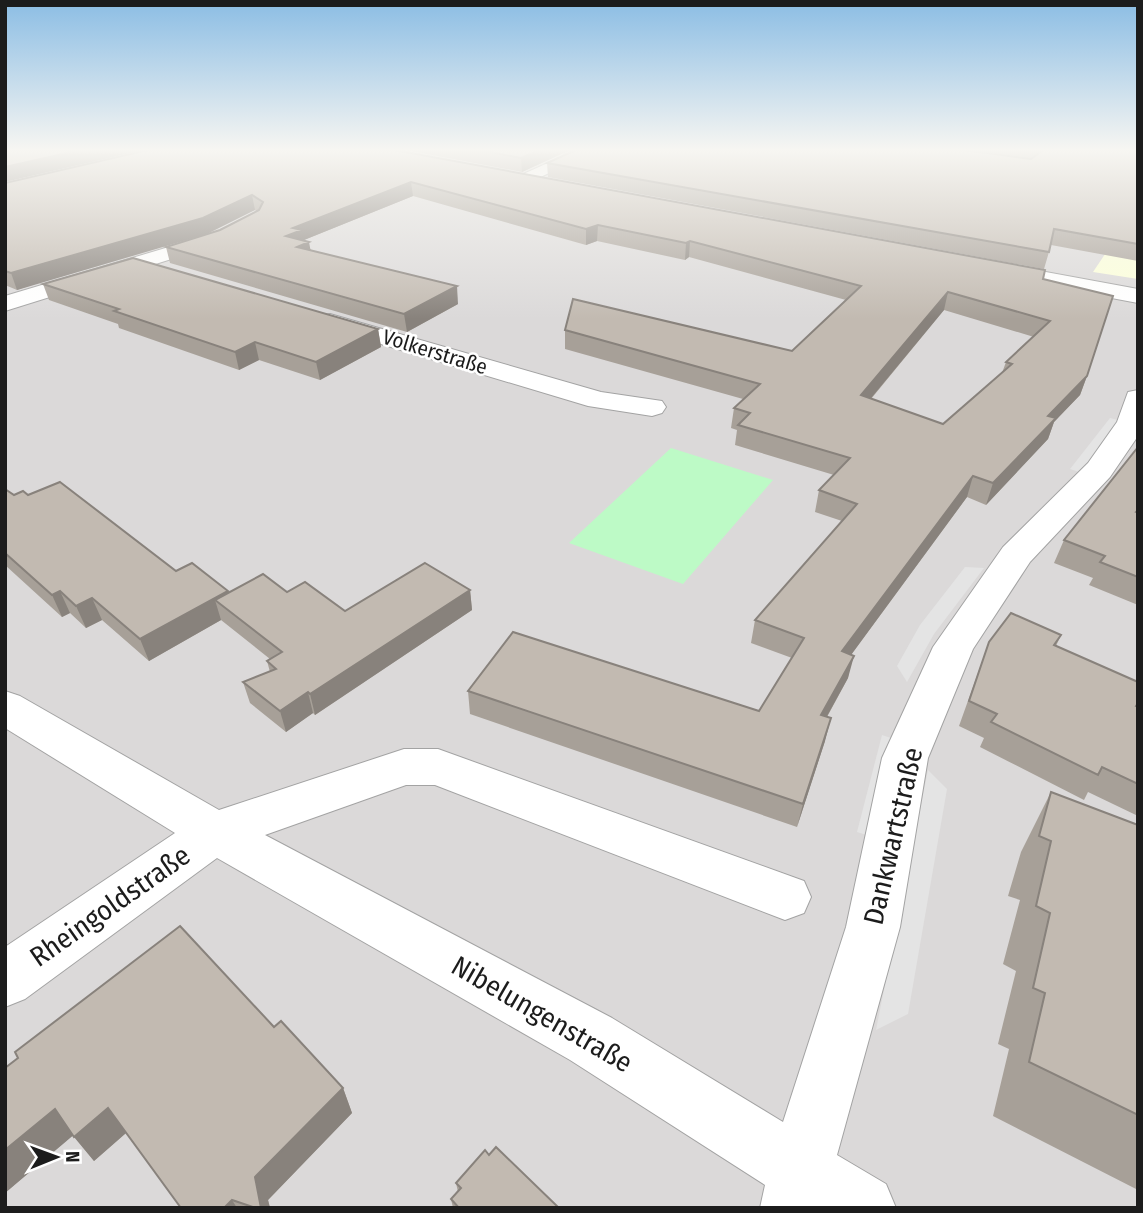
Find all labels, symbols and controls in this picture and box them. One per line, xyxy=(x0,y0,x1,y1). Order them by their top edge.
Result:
street label: Volkerstraße xyxy=(379,324,491,380)
street label: Dankwartstraße xyxy=(857,744,929,928)
street label: Rheingoldstraße xyxy=(24,839,196,973)
street label: Nibelungenstraße xyxy=(446,949,638,1079)
north arrow xyxy=(21,1122,91,1192)
text: N xyxy=(61,1151,84,1163)

